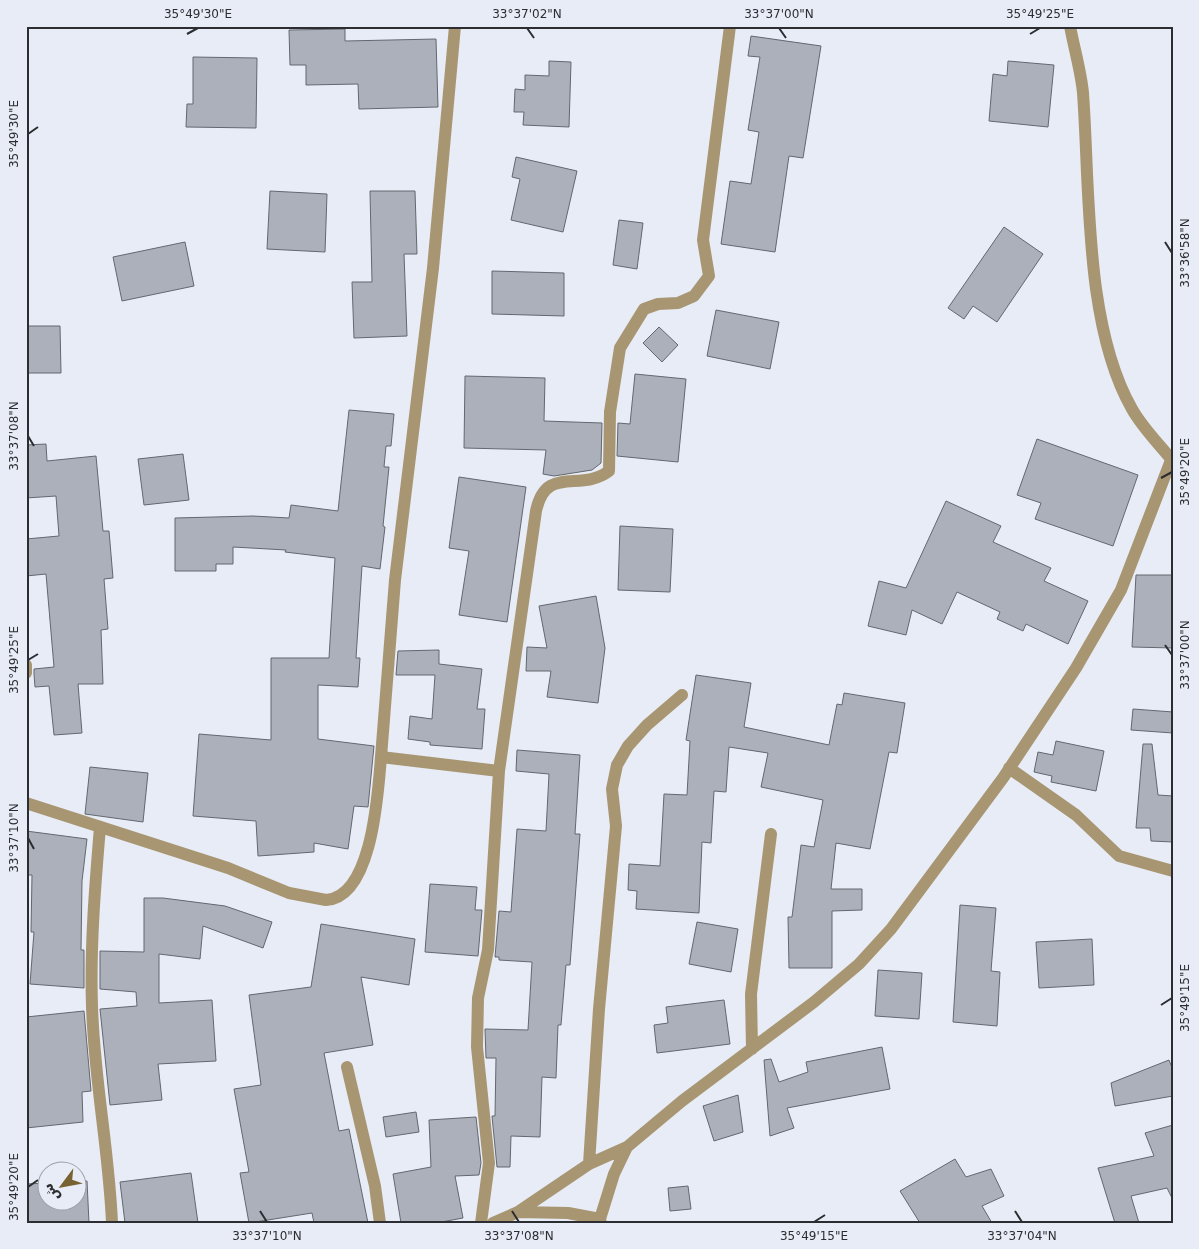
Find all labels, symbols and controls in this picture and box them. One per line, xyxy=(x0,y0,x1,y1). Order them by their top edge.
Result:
text: 35°49'30"E xyxy=(164,7,232,21)
text: 33°37'02"N xyxy=(492,7,562,21)
text: 33°37'00"N xyxy=(744,7,814,21)
text: 35°49'25"E xyxy=(1006,7,1074,21)
text: 35°49'30"E xyxy=(7,100,21,168)
text: 33°36'58"N xyxy=(1178,218,1192,288)
text: 33°37'08"N xyxy=(7,401,21,471)
text: 35°49'20"E xyxy=(1178,438,1192,506)
text: 33°37'00"N xyxy=(1178,620,1192,690)
text: 35°49'25"E xyxy=(7,626,21,694)
text: 33°37'10"N xyxy=(7,803,21,873)
text: 35°49'15"E xyxy=(1178,964,1192,1032)
text: 35°49'20"E xyxy=(7,1153,21,1221)
north arrow xyxy=(38,1162,88,1212)
text: ش xyxy=(39,1180,63,1205)
text: 33°37'10"N xyxy=(232,1229,302,1243)
text: 33°37'08"N xyxy=(484,1229,554,1243)
text: 35°49'15"E xyxy=(780,1229,848,1243)
text: 33°37'04"N xyxy=(987,1229,1057,1243)

